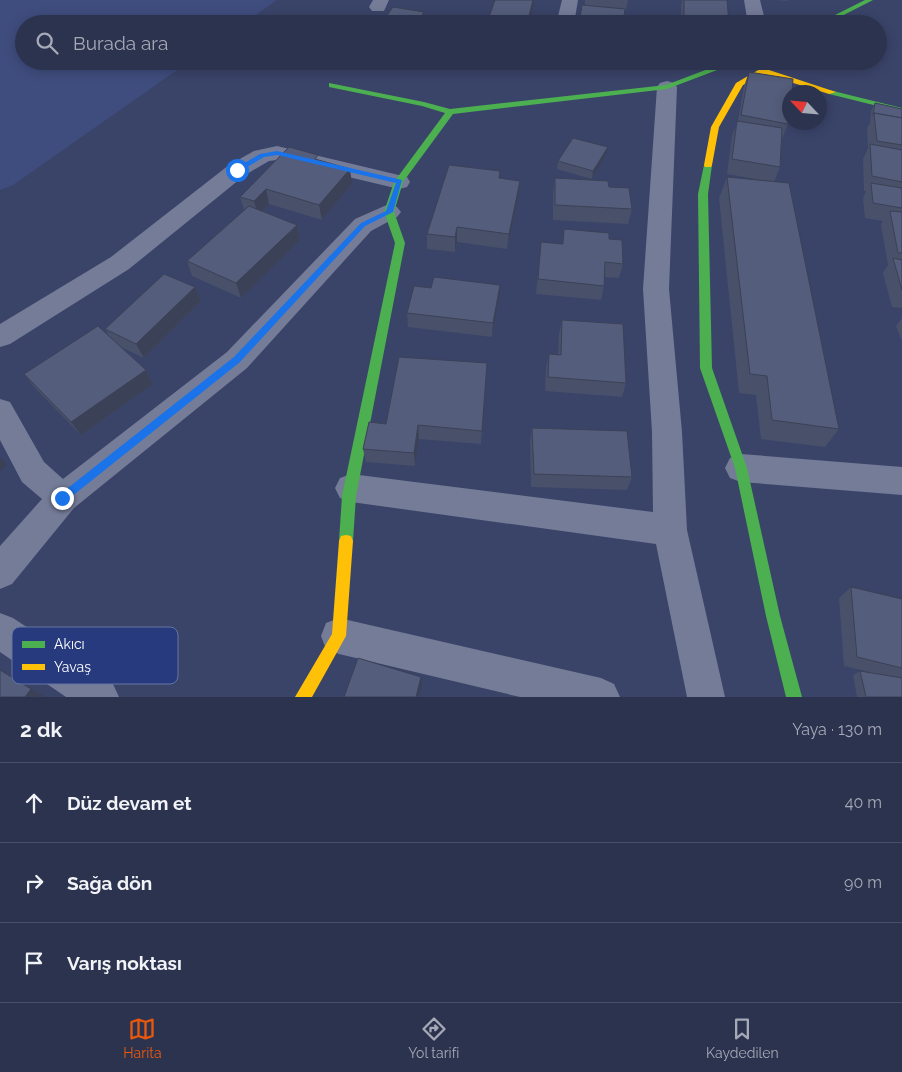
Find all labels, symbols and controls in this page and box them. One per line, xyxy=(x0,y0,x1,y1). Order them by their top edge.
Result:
search box xyxy=(15,15,887,70)
icon: search xyxy=(33,29,61,57)
text: Burada ara xyxy=(73,32,168,54)
north arrow xyxy=(782,85,827,130)
route start xyxy=(226,159,249,182)
route end xyxy=(51,487,74,510)
legend xyxy=(12,627,178,684)
text: Akıcı xyxy=(54,636,85,652)
text: Yavaş xyxy=(54,659,91,675)
text: 2 dk xyxy=(20,717,62,742)
text: Yaya · 130 m xyxy=(792,720,882,739)
icon: ahead xyxy=(20,789,48,817)
text: Düz devam et xyxy=(67,792,192,814)
text: 40 m xyxy=(845,793,882,812)
icon: right xyxy=(20,869,48,897)
text: Sağa dön xyxy=(67,872,152,894)
text: 90 m xyxy=(844,873,882,892)
icon: arrive xyxy=(20,949,48,977)
text: Varış noktası xyxy=(67,952,182,974)
tab: Harita xyxy=(123,1015,162,1061)
tab: Yol tarifi xyxy=(408,1015,459,1061)
tab: Kaydedilen xyxy=(706,1015,779,1061)

